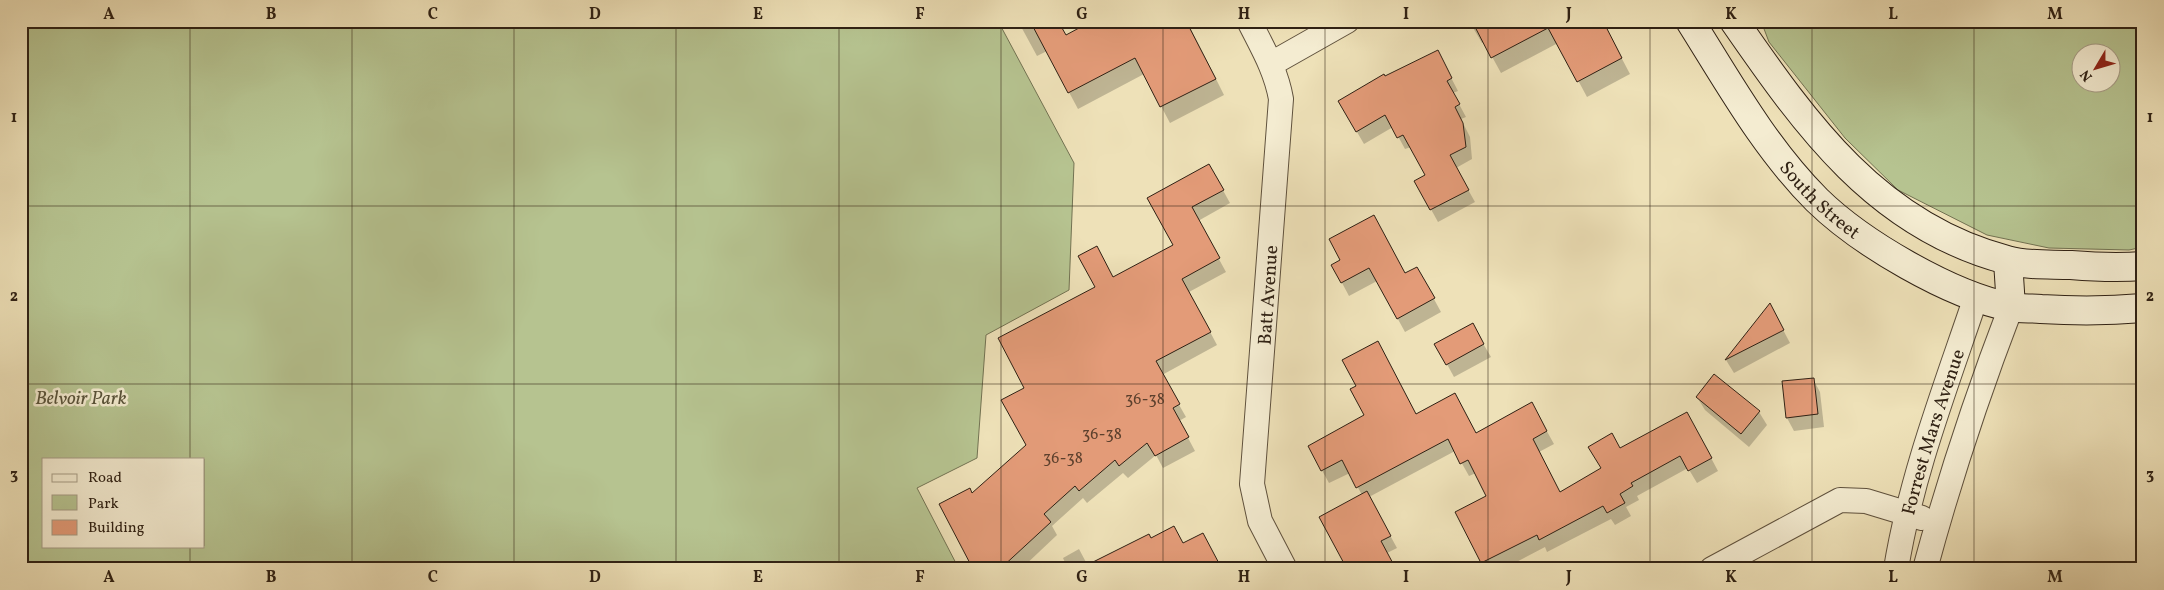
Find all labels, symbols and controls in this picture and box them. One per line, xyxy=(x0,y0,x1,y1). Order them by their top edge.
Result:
text: A xyxy=(103,4,115,26)
text: B xyxy=(266,4,277,26)
text: C xyxy=(428,4,438,26)
text: D xyxy=(589,4,601,26)
text: E xyxy=(753,4,763,26)
text: F xyxy=(915,4,925,26)
text: G xyxy=(1076,4,1088,26)
text: H xyxy=(1238,4,1250,26)
text: I xyxy=(1403,4,1409,26)
text: J xyxy=(1565,4,1572,26)
text: K xyxy=(1725,4,1737,26)
text: L xyxy=(1888,4,1898,26)
text: M xyxy=(2047,4,2063,26)
north arrow xyxy=(2072,42,2122,92)
text: N xyxy=(2076,65,2098,85)
text: 1 xyxy=(11,107,17,129)
text: 1 xyxy=(2147,107,2153,129)
street label: South Street xyxy=(1772,156,1865,246)
street label: Batt Avenue xyxy=(1253,244,1285,346)
text: 2 xyxy=(10,286,18,308)
text: 2 xyxy=(2146,286,2154,308)
street label: Forrest Mars Avenue xyxy=(1896,346,1972,518)
park label: Belvoir Park xyxy=(35,386,127,412)
house number: 36-38 xyxy=(1125,389,1165,411)
house number: 36-38 xyxy=(1082,424,1122,446)
house number: 36-38 xyxy=(1043,448,1083,470)
legend xyxy=(42,458,205,548)
text: 3 xyxy=(10,464,18,486)
text: 3 xyxy=(2146,464,2154,486)
text: Road xyxy=(88,468,122,489)
text: Park xyxy=(88,494,119,515)
text: Building xyxy=(88,518,145,539)
text: A xyxy=(103,567,115,589)
text: B xyxy=(266,567,277,589)
text: C xyxy=(428,567,438,589)
text: D xyxy=(589,567,601,589)
text: E xyxy=(753,567,763,589)
text: F xyxy=(915,567,925,589)
text: G xyxy=(1076,567,1088,589)
text: H xyxy=(1238,567,1250,589)
text: I xyxy=(1403,567,1409,589)
text: J xyxy=(1565,567,1572,589)
text: K xyxy=(1725,567,1737,589)
text: L xyxy=(1888,567,1898,589)
text: M xyxy=(2047,567,2063,589)

